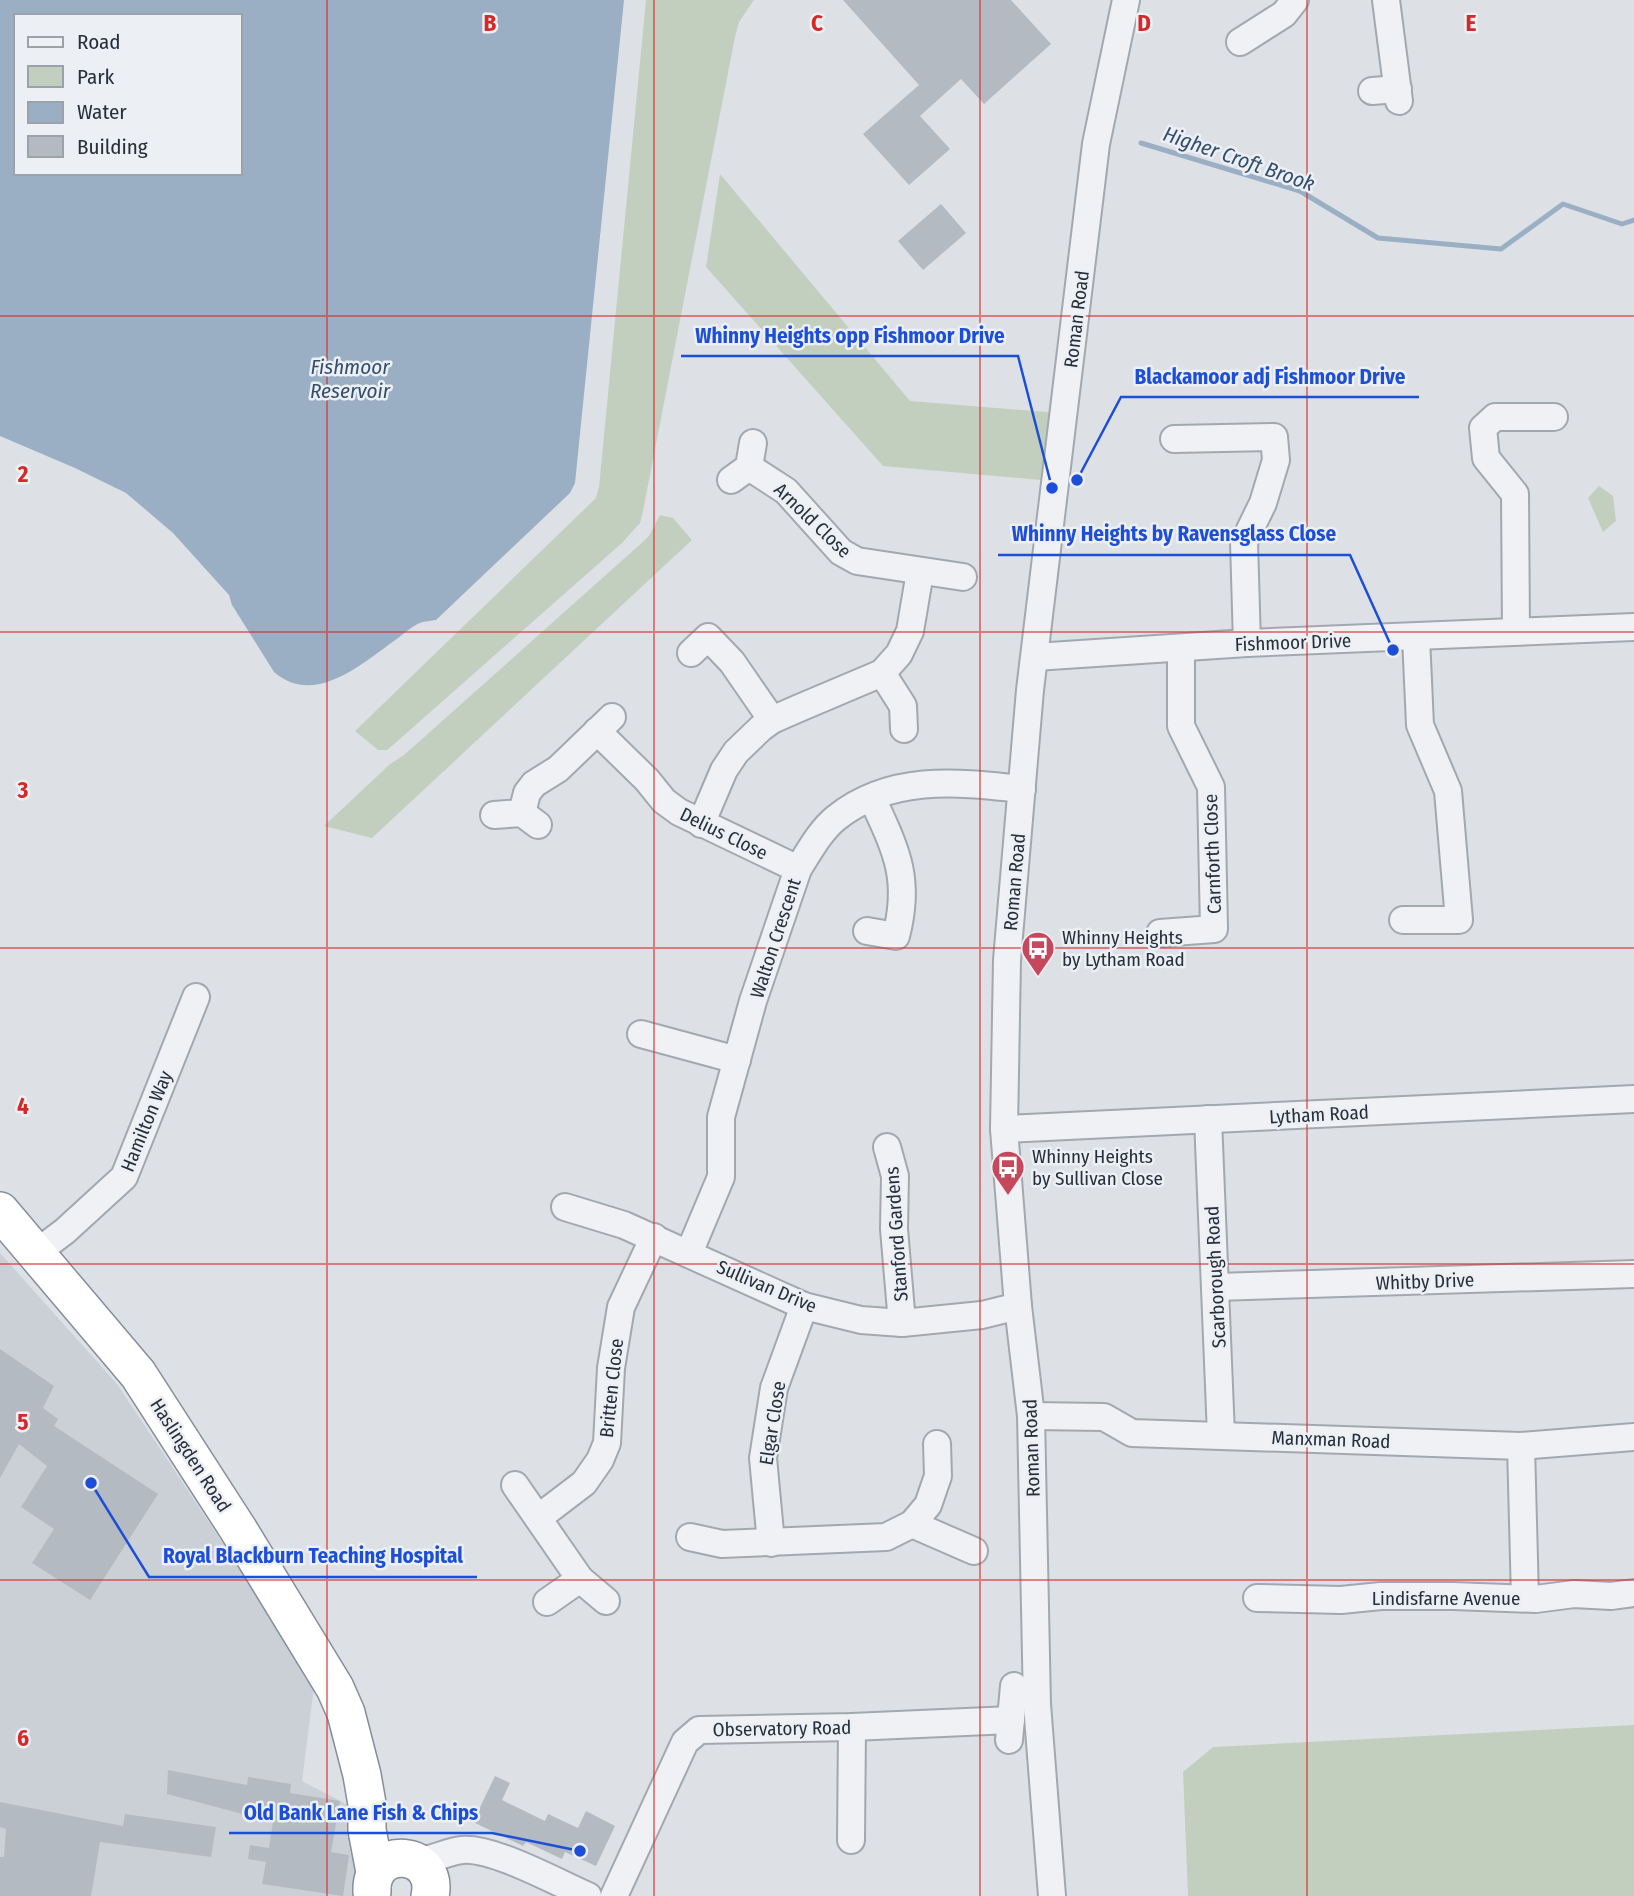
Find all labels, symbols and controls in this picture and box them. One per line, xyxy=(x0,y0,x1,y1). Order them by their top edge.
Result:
text: B xyxy=(484,9,497,37)
text: C xyxy=(811,9,823,37)
text: D xyxy=(1137,9,1151,37)
text: E xyxy=(1466,9,1477,37)
legend xyxy=(14,14,242,175)
text: Road xyxy=(77,29,121,55)
text: Park xyxy=(77,64,115,90)
text: Water xyxy=(77,99,127,125)
water label: Higher Croft Brook xyxy=(1160,121,1318,197)
text: Building xyxy=(77,134,148,160)
street label: Roman Road xyxy=(1059,269,1094,369)
callout: Whinny Heights opp Fishmoor Drive xyxy=(681,314,1018,356)
text: Whinny Heights opp Fishmoor Drive xyxy=(695,323,1005,349)
water label: Fishmoor Reservoir xyxy=(310,354,391,404)
callout: Blackamoor adj Fishmoor Drive xyxy=(1121,355,1419,397)
text: Blackamoor adj Fishmoor Drive xyxy=(1135,364,1406,390)
text: 2 xyxy=(17,460,29,488)
street label: Arnold Close xyxy=(769,478,856,563)
callout: Whinny Heights by Ravensglass Close xyxy=(998,513,1350,555)
text: Whinny Heights by Ravensglass Close xyxy=(1012,521,1337,547)
street label: Fishmoor Drive xyxy=(1234,629,1352,656)
text: 3 xyxy=(17,776,29,804)
street label: Carnforth Close xyxy=(1199,794,1226,914)
street label: Delius Close xyxy=(676,802,771,865)
street label: Roman Road xyxy=(999,832,1030,932)
street label: Walton Crescent xyxy=(745,875,806,1001)
place label: Whinny Heights by Lytham Road xyxy=(1062,926,1185,971)
bus stop icon: Whinny Heights by Lytham Road xyxy=(1019,929,1057,978)
street label: Hamilton Way xyxy=(116,1067,177,1175)
text: 4 xyxy=(17,1092,29,1120)
street label: Lytham Road xyxy=(1269,1100,1369,1129)
place label: Whinny Heights by Sullivan Close xyxy=(1032,1145,1163,1190)
bus stop icon: Whinny Heights by Sullivan Close xyxy=(989,1148,1027,1197)
street label: Stanford Gardens xyxy=(880,1166,913,1302)
street label: Scarborough Road xyxy=(1200,1205,1231,1349)
street label: Sullivan Drive xyxy=(713,1255,820,1318)
street label: Whitby Drive xyxy=(1375,1268,1475,1295)
street label: Britten Close xyxy=(595,1337,628,1439)
street label: Elgar Close xyxy=(755,1379,790,1467)
street label: Haslingden Road xyxy=(145,1394,236,1516)
street label: Roman Road xyxy=(1018,1399,1045,1497)
text: 5 xyxy=(17,1408,29,1436)
street label: Manxman Road xyxy=(1271,1426,1391,1453)
callout: Royal Blackburn Teaching Hospital xyxy=(149,1535,477,1577)
text: Royal Blackburn Teaching Hospital xyxy=(163,1543,463,1569)
street label: Lindisfarne Avenue xyxy=(1372,1587,1520,1610)
street label: Observatory Road xyxy=(713,1716,851,1741)
text: 6 xyxy=(17,1724,29,1752)
callout: Old Bank Lane Fish & Chips xyxy=(229,1791,492,1833)
text: Old Bank Lane Fish & Chips xyxy=(244,1800,478,1826)

